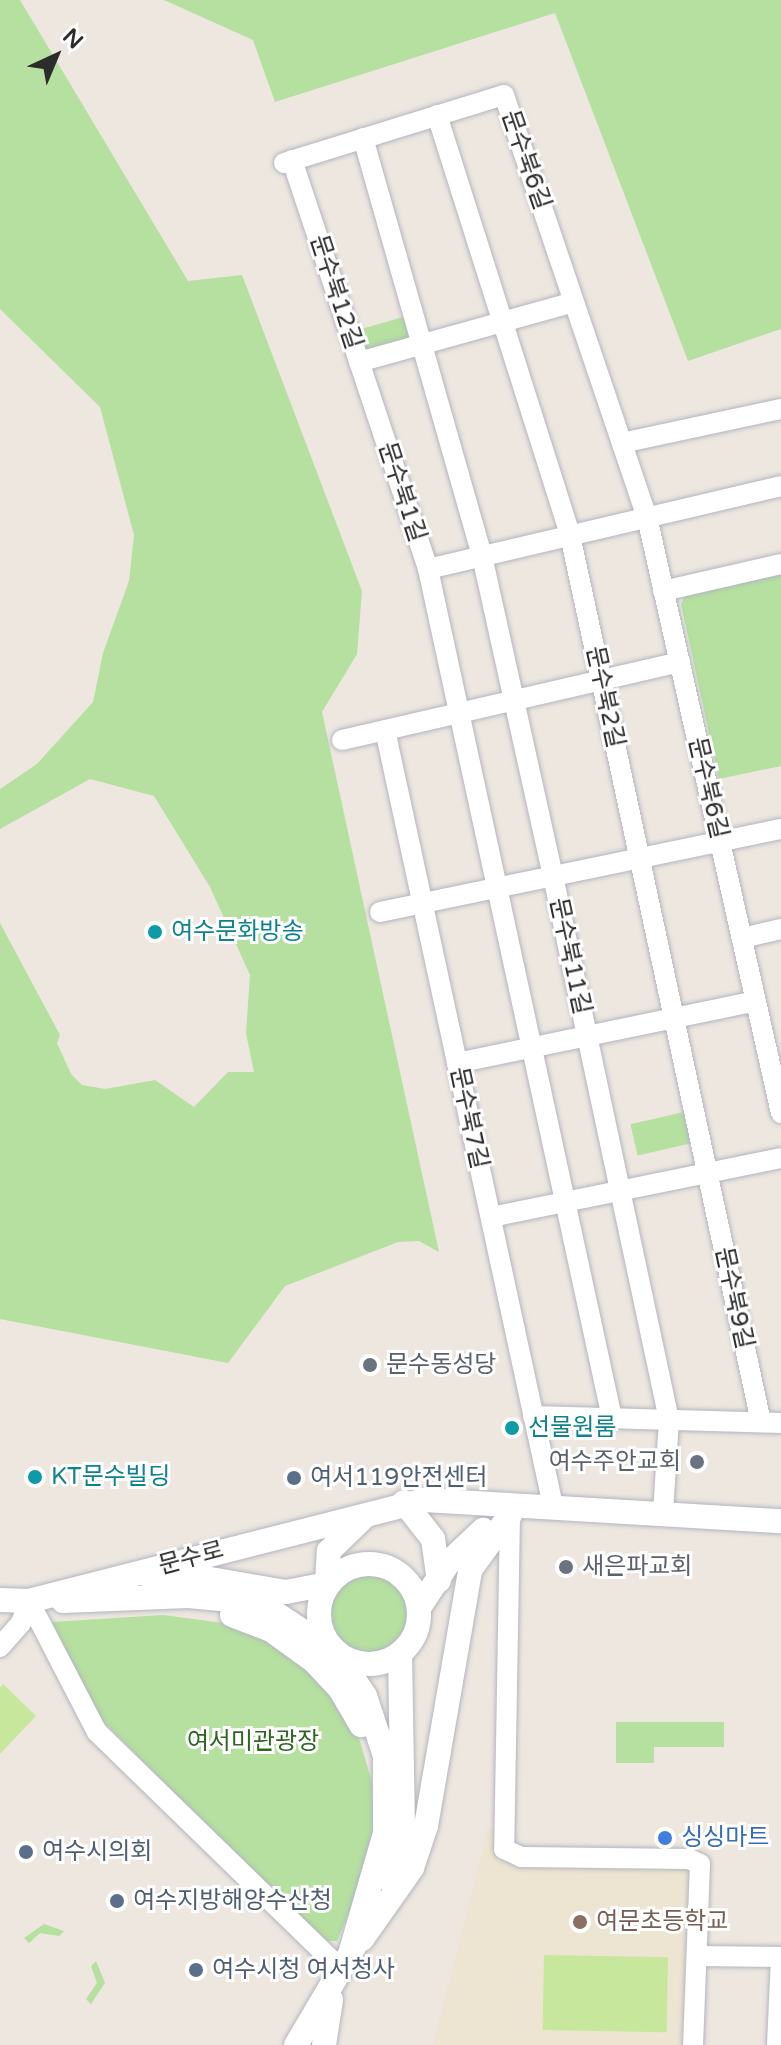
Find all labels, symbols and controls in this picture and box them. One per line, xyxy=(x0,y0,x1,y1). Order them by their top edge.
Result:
north arrow xyxy=(16,16,96,96)
text: N xyxy=(57,23,88,54)
street label: 문수북6길 xyxy=(496,106,556,214)
street label: 문수북12길 xyxy=(304,231,368,353)
street label: 문수북1길 xyxy=(372,438,432,546)
street label: 문수북2길 xyxy=(580,643,630,751)
street label: 문수북6길 xyxy=(682,734,734,842)
street label: 문수북11길 xyxy=(544,895,596,1017)
place label: 여수문화방송 xyxy=(171,918,303,946)
marker: 여수문화방송 xyxy=(146,923,164,941)
street label: 문수북7길 xyxy=(444,1064,494,1172)
street label: 문수북9길 xyxy=(709,1244,759,1352)
place label: 문수동성당 xyxy=(386,1351,496,1379)
marker: 문수동성당 xyxy=(361,1356,379,1374)
place label: 선물원룸 xyxy=(528,1414,616,1442)
marker: 선물원룸 xyxy=(503,1419,521,1437)
place label: 여수주안교회 xyxy=(549,1448,681,1476)
marker: 여수주안교회 xyxy=(688,1453,706,1471)
place label: KT문수빌딩 xyxy=(51,1463,170,1491)
place label: 여서119안전센터 xyxy=(310,1464,488,1492)
marker: KT문수빌딩 xyxy=(26,1468,44,1486)
marker: 여서119안전센터 xyxy=(285,1469,303,1487)
street label: 문수로 xyxy=(155,1536,227,1580)
place label: 새은파교회 xyxy=(582,1553,692,1581)
marker: 새은파교회 xyxy=(557,1558,575,1576)
park label: 여서미관광장 xyxy=(187,1728,319,1756)
place label: 싱싱마트 xyxy=(681,1824,769,1852)
marker: 싱싱마트 xyxy=(656,1829,674,1847)
place label: 여수시의회 xyxy=(42,1838,152,1866)
marker: 여수시의회 xyxy=(17,1843,35,1861)
place label: 여수지방해양수산청 xyxy=(133,1887,332,1915)
marker: 여수지방해양수산청 xyxy=(108,1892,126,1910)
place label: 여문초등학교 xyxy=(596,1908,728,1936)
marker: 여문초등학교 xyxy=(571,1913,589,1931)
place label: 여수시청 여서청사 xyxy=(212,1956,395,1984)
marker: 여수시청 여서청사 xyxy=(187,1961,205,1979)

